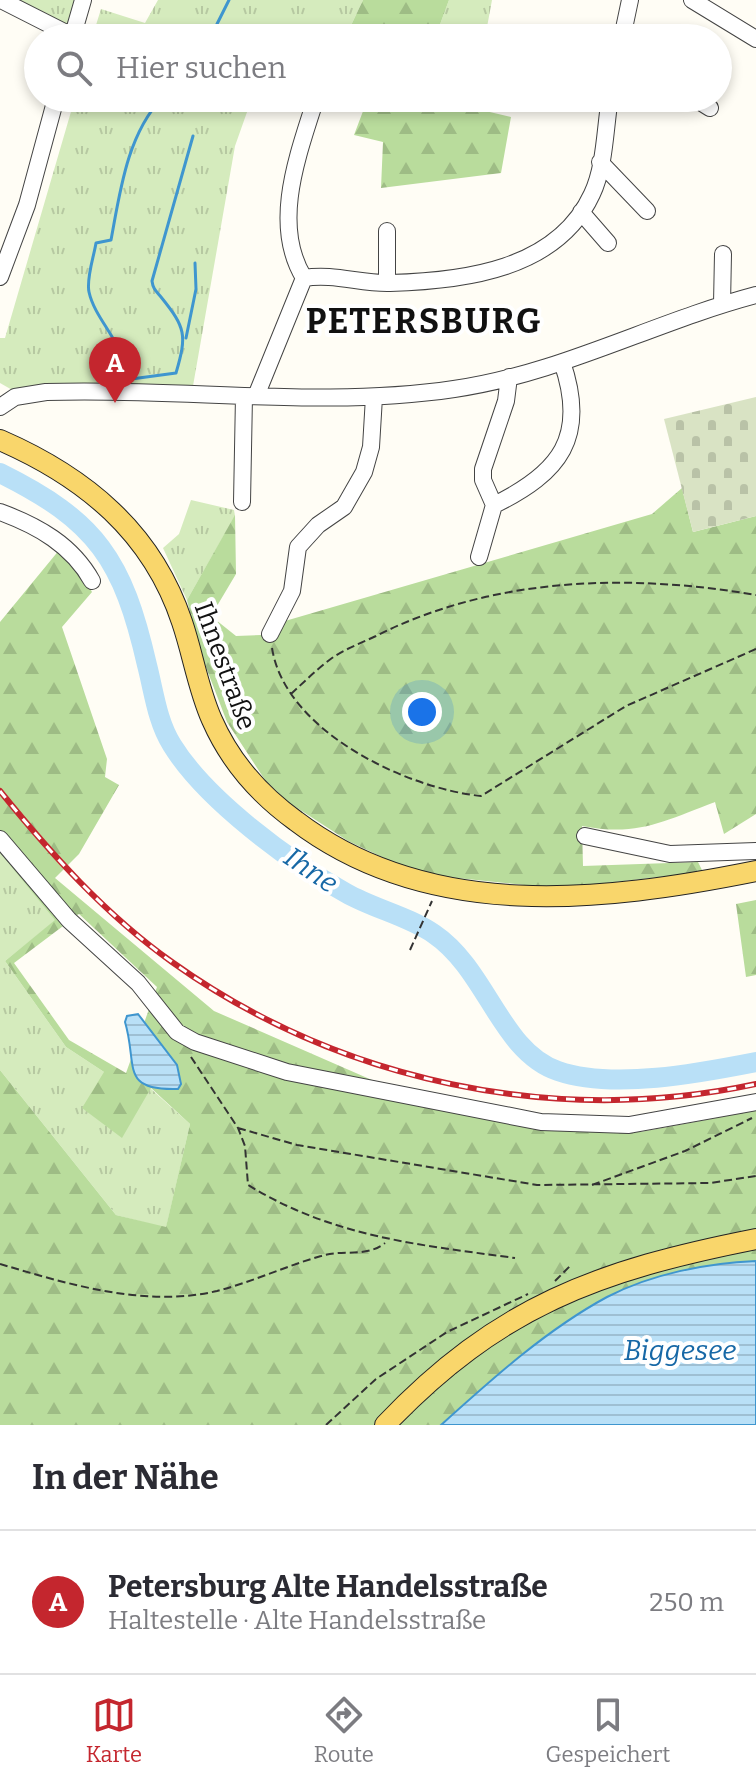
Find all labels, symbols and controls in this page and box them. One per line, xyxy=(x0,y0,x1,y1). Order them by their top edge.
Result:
search box xyxy=(24,24,732,112)
icon: search xyxy=(52,46,96,90)
text: Hier suchen xyxy=(116,50,286,86)
district label: PETERSBURG xyxy=(306,301,542,342)
pin: A xyxy=(89,337,141,403)
street label: Ihnestraße xyxy=(188,598,262,734)
your location xyxy=(402,692,442,732)
water label: Ihne xyxy=(278,840,344,900)
water label: Biggesee xyxy=(624,1334,736,1367)
text: In der Nähe xyxy=(32,1457,219,1498)
text: Petersburg Alte Handelsstraße xyxy=(108,1569,548,1605)
text: A xyxy=(49,1587,67,1618)
text: 250 m xyxy=(649,1587,724,1618)
text: Haltestelle · Alte Handelsstraße xyxy=(108,1605,486,1636)
tab: Karte xyxy=(86,1693,142,1768)
tab: Route xyxy=(314,1693,374,1768)
tab: Gespeichert xyxy=(545,1693,670,1768)

